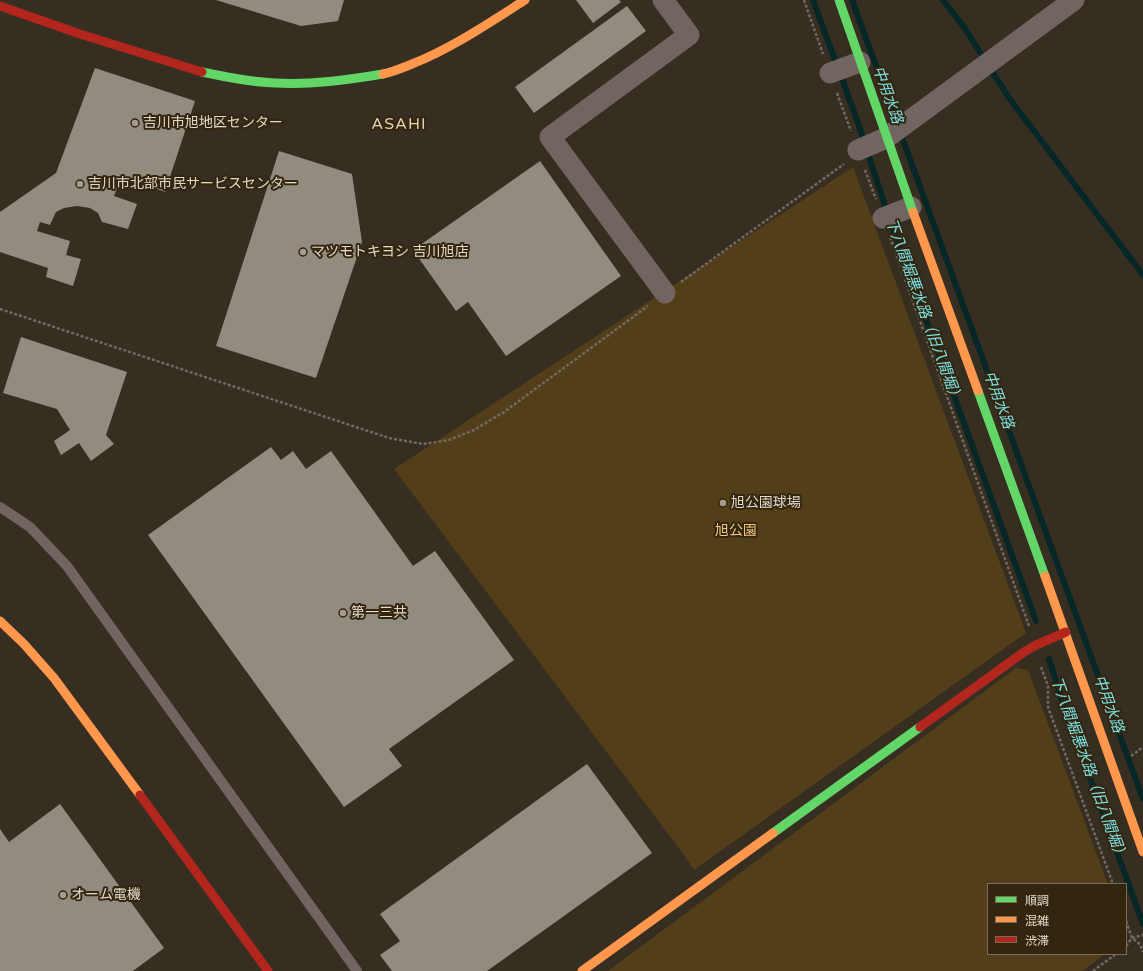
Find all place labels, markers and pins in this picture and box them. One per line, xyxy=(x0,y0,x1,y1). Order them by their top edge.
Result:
place label: 吉川市旭地区センター xyxy=(143,115,283,131)
marker: 吉川市旭地区センター xyxy=(130,118,140,128)
place label: 吉川市北部市民サービスセンター xyxy=(88,176,298,192)
marker: 吉川市北部市民サービスセンター xyxy=(75,179,85,189)
place label: マツモトキヨシ 吉川旭店 xyxy=(311,244,469,260)
marker: マツモトキヨシ 吉川旭店 xyxy=(298,247,308,257)
place label: 旭公園球場 xyxy=(731,495,801,511)
marker: 旭公園球場 xyxy=(718,498,728,508)
place label: 第一三共 xyxy=(351,605,407,621)
marker: 第一三共 xyxy=(338,608,348,618)
place label: オーム電機 xyxy=(71,887,141,903)
marker: オーム電機 xyxy=(58,890,68,900)

